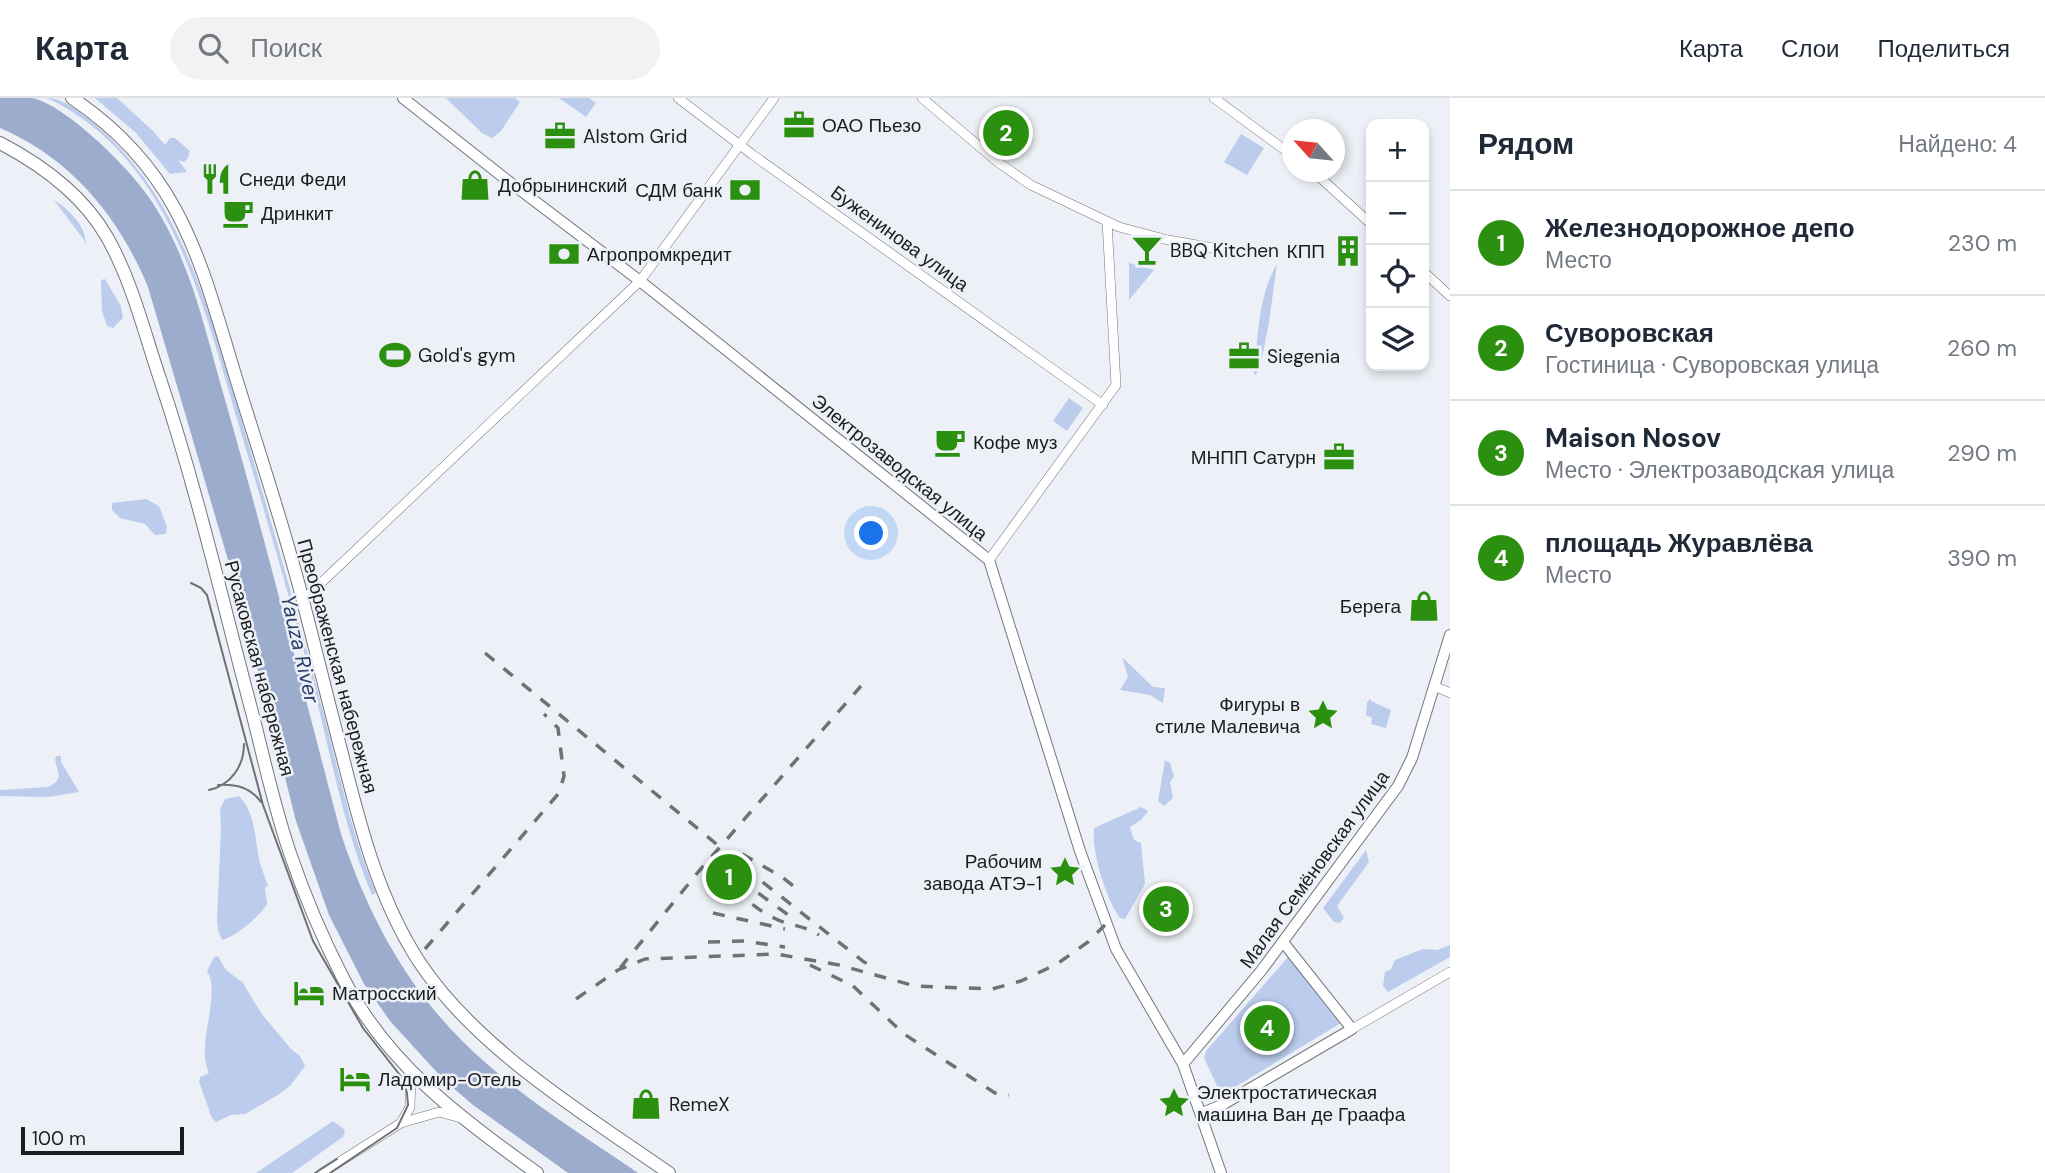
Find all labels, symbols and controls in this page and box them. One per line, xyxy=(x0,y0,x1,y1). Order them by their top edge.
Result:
search box xyxy=(170,17,660,80)
text: Карта xyxy=(35,27,128,70)
icon: search xyxy=(194,29,232,67)
text: Поиск xyxy=(250,31,322,65)
text: Карта xyxy=(1679,33,1743,64)
text: Слои xyxy=(1781,33,1839,64)
text: Поделиться xyxy=(1877,33,2010,64)
pin: 2 xyxy=(983,107,1029,159)
office icon: ОАО Пьезо xyxy=(782,108,816,142)
place label: ОАО Пьезо xyxy=(822,113,921,138)
office icon: Alstom Grid xyxy=(543,119,577,153)
north arrow xyxy=(1282,119,1345,182)
map controls xyxy=(1366,119,1429,371)
button: + xyxy=(1366,119,1429,182)
place label: Alstom Grid xyxy=(583,124,687,149)
text: Рядом xyxy=(1478,124,1574,163)
text: Найдено: 4 xyxy=(1898,129,2017,159)
restaurant icon: Снеди Феди xyxy=(199,162,233,196)
place label: Снеди Феди xyxy=(239,167,346,192)
shop icon: Добрынинский xyxy=(458,168,492,202)
place label: Добрынинский xyxy=(498,173,627,198)
bank icon: СДМ банк xyxy=(728,173,762,207)
place label: СДМ банк xyxy=(635,178,723,203)
street label: Буженинова улица xyxy=(826,180,974,297)
button: − xyxy=(1366,182,1429,245)
cafe icon: Дринкит xyxy=(221,196,255,230)
place label: Дринкит xyxy=(261,201,333,226)
text: Железнодорожное депо xyxy=(1545,211,1855,245)
text: 1 xyxy=(1497,228,1505,258)
text: 230 m xyxy=(1948,228,2017,258)
bar icon: BBQ Kitchen xyxy=(1130,233,1164,267)
building icon: КПП xyxy=(1331,234,1365,268)
bank icon: Агропромкредит xyxy=(547,237,581,271)
place label: BBQ Kitchen xyxy=(1170,238,1279,263)
place label: КПП xyxy=(1287,239,1325,264)
place label: Агропромкредит xyxy=(587,242,732,267)
button: locate xyxy=(1366,245,1429,308)
text: Место xyxy=(1545,245,1612,275)
button: layers xyxy=(1366,308,1429,371)
text: Суворовская xyxy=(1545,316,1714,350)
text: 2 xyxy=(1494,333,1508,363)
text: 260 m xyxy=(1947,333,2017,363)
sports icon: Gold's gym xyxy=(378,338,412,372)
office icon: Siegenia xyxy=(1227,339,1261,373)
place label: Gold's gym xyxy=(418,343,516,368)
place label: Siegenia xyxy=(1267,344,1340,369)
text: Гостиница · Суворовская улица xyxy=(1545,350,1879,380)
street label: Электрозаводская улица xyxy=(806,389,993,546)
text: Maison Nosov xyxy=(1545,421,1721,455)
cafe icon: Кофе муз xyxy=(933,425,967,459)
place label: Кофе муз xyxy=(973,430,1057,455)
text: 3 xyxy=(1494,438,1508,468)
text: 290 m xyxy=(1947,438,2017,468)
office icon: МНПП Сатурн xyxy=(1322,440,1356,474)
place label: МНПП Сатурн xyxy=(1191,445,1316,470)
text: Место · Электрозаводская улица xyxy=(1545,455,1894,485)
your location xyxy=(854,516,888,550)
text: площадь Журавлёва xyxy=(1545,526,1813,560)
street label: Преображенская набережная xyxy=(291,536,384,796)
text: 4 xyxy=(1494,543,1508,573)
text: 390 m xyxy=(1947,543,2017,573)
street label: Русаковская набережная xyxy=(219,557,300,779)
text: Место xyxy=(1545,560,1612,590)
shop icon: Берега xyxy=(1407,589,1441,623)
water label: Yauza River xyxy=(274,592,326,707)
place label: Берега xyxy=(1340,594,1401,619)
place label: Фигуры в стиле Малевича xyxy=(1155,692,1300,739)
place icon: Фигуры в стиле Малевича xyxy=(1306,698,1340,732)
street label: Малая Семёновская улица xyxy=(1234,765,1395,973)
place label: Рабочим завода АТЭ-1 xyxy=(923,849,1042,896)
pin: 1 xyxy=(706,851,752,903)
place icon: Рабочим завода АТЭ-1 xyxy=(1048,855,1082,889)
pin: 3 xyxy=(1143,883,1189,935)
hotel icon: Матросский xyxy=(292,976,326,1010)
place label: Матросский xyxy=(332,981,437,1006)
pin: 4 xyxy=(1244,1002,1290,1054)
hotel icon: Ладомир-Отель xyxy=(338,1062,372,1096)
place label: Ладомир-Отель xyxy=(378,1067,522,1092)
place label: Электростатическая машина Ван де Граафа xyxy=(1197,1080,1406,1127)
place icon: Электростатическая машина Ван де Граафа xyxy=(1157,1086,1191,1120)
shop icon: RemeX xyxy=(629,1087,663,1121)
place label: RemeX xyxy=(669,1092,730,1117)
scale bar xyxy=(21,1124,184,1156)
text: 100 m xyxy=(32,1126,86,1151)

